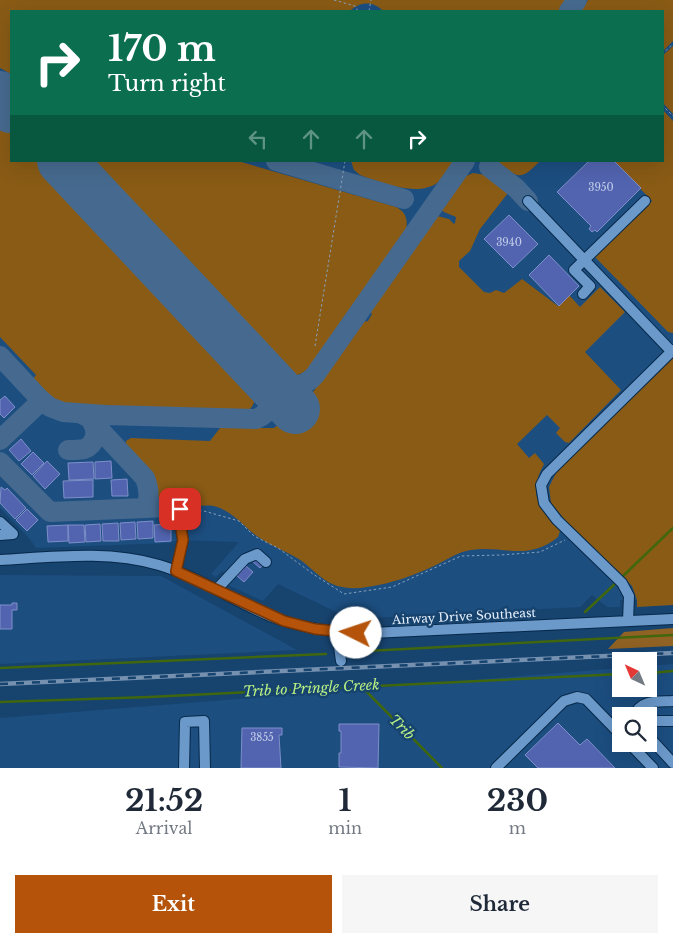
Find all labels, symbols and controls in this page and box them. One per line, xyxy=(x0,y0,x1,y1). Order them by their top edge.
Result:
text: 170 m xyxy=(108,27,216,70)
icon: right xyxy=(25,30,90,95)
text: Turn right xyxy=(108,70,226,97)
icon: left xyxy=(244,125,272,153)
icon: ahead xyxy=(297,125,325,153)
icon: ahead xyxy=(350,125,378,153)
icon: right xyxy=(403,125,431,153)
house number: 3950 xyxy=(588,181,614,194)
house number: 3940 xyxy=(496,236,522,249)
pin xyxy=(159,488,201,530)
icon: arrive xyxy=(166,495,194,523)
street label: Airway Drive Southeast xyxy=(391,605,537,627)
position arrow xyxy=(329,606,381,658)
north arrow xyxy=(612,652,658,698)
map controls xyxy=(612,652,657,752)
water label: Trib to Pringle Creek xyxy=(242,675,380,701)
button: search xyxy=(612,707,657,752)
water label: Trib xyxy=(385,710,419,744)
house number: 3855 xyxy=(250,731,274,744)
text: 21:52 xyxy=(125,782,203,819)
text: 1 xyxy=(339,782,352,819)
text: 230 xyxy=(487,782,548,819)
text: Arrival xyxy=(136,818,192,838)
text: min xyxy=(328,818,362,838)
text: m xyxy=(509,818,526,838)
button: Exit xyxy=(15,875,332,933)
button: Share xyxy=(342,875,658,933)

